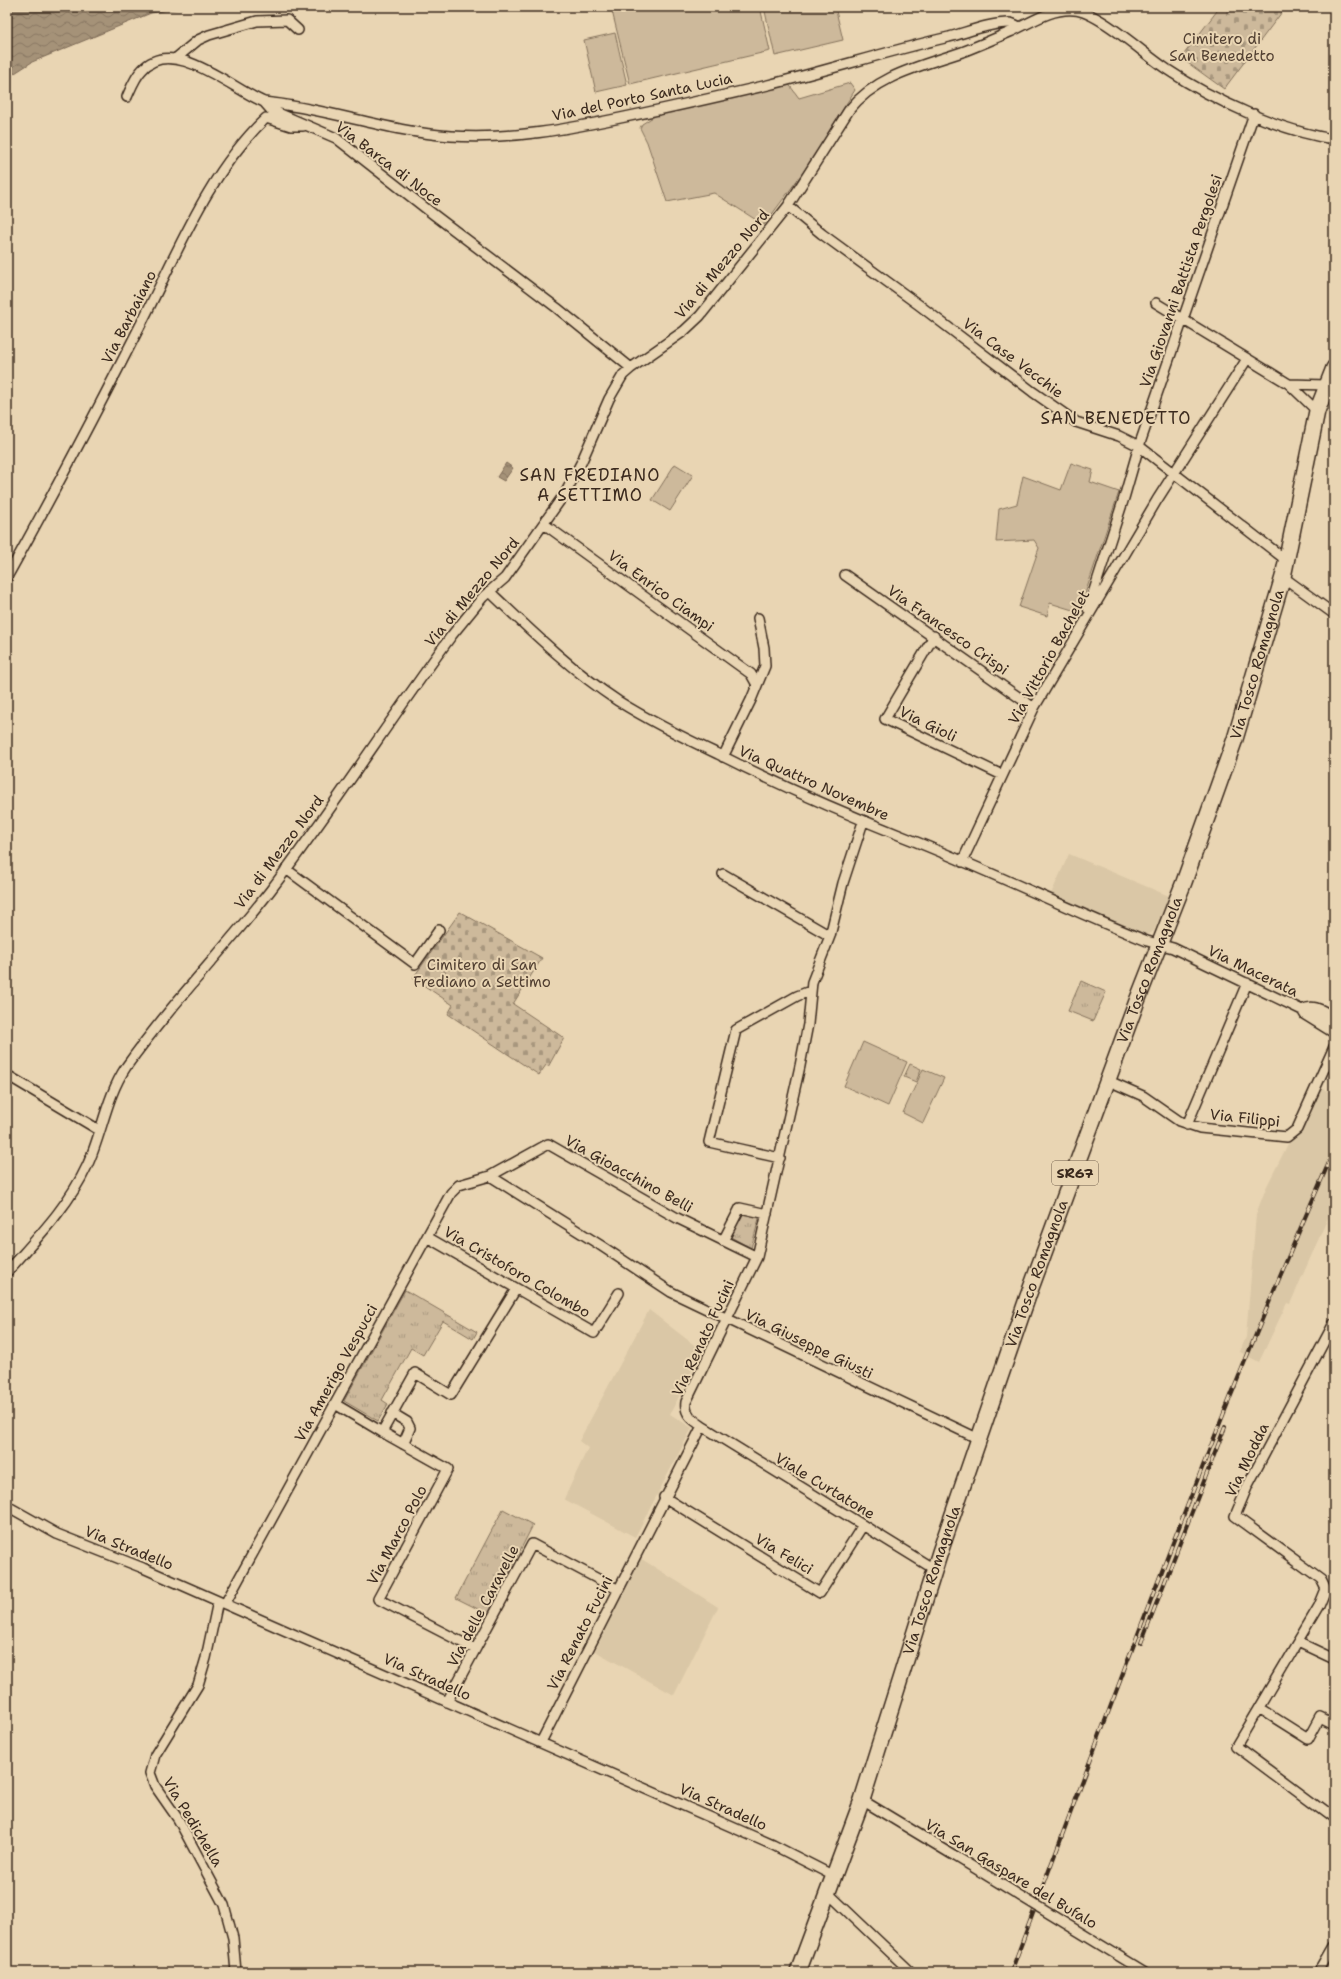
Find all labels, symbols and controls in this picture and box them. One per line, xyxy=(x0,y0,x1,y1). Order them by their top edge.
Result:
park label: Cimitero di San Benedetto xyxy=(1169,29,1275,66)
street label: Via del Porto Santa Lucia xyxy=(550,68,735,126)
street label: Via Barca di Noce xyxy=(331,117,447,211)
street label: Via Giovanni Battista Pergolesi xyxy=(1135,172,1227,390)
street label: Via di Mezzo Nord xyxy=(670,205,774,323)
street label: Via Barbaiano xyxy=(97,267,161,367)
street label: Via Case Vecchie xyxy=(959,314,1067,402)
district label: SAN BENEDETTO xyxy=(1040,407,1192,429)
district label: SAN FREDIANO A SETTIMO xyxy=(519,464,661,506)
street label: Via di Mezzo Nord xyxy=(420,533,524,651)
street label: Via Enrico Ciampi xyxy=(604,546,718,636)
street label: Via Francesco Crispi xyxy=(883,581,1013,679)
street label: Via Vittorio Bachelet xyxy=(1004,586,1094,728)
street label: Via Tosco Romagnola xyxy=(1225,586,1289,742)
street label: Via Gioli xyxy=(896,701,960,747)
street label: Via Quattro Novembre xyxy=(736,741,892,825)
street label: Via di Mezzo Nord xyxy=(230,791,329,913)
street label: Via Tosco Romagnola xyxy=(1112,893,1187,1046)
street label: Via Macerata xyxy=(1204,940,1302,1002)
park label: Cimitero di San Frediano a Settimo xyxy=(413,955,551,992)
street label: Via Filippi xyxy=(1209,1104,1281,1132)
street label: Via Gioacchino Belli xyxy=(561,1130,697,1218)
road number: SR67 xyxy=(1052,1161,1098,1185)
street label: Via Tosco Romagnola xyxy=(1001,1196,1073,1350)
street label: Via Cristoforo Colombo xyxy=(440,1222,594,1322)
street label: Via Renato Fucini xyxy=(667,1277,739,1399)
street label: Via Amerigo Vespucci xyxy=(290,1301,382,1445)
street label: Via Giuseppe Giusti xyxy=(742,1304,876,1384)
street label: Via Modda xyxy=(1220,1419,1274,1500)
street label: Viale Curtatone xyxy=(771,1448,879,1524)
street label: Via Marco Polo xyxy=(362,1482,432,1588)
street label: Via Tosco Romagnola xyxy=(898,1502,965,1657)
street label: Via Stradello xyxy=(82,1521,176,1575)
street label: Via Felici xyxy=(751,1529,817,1579)
street label: Via delle Caravelle xyxy=(442,1542,524,1670)
street label: Via Renato Fucini xyxy=(542,1572,618,1694)
street label: Via Stradello xyxy=(380,1649,474,1705)
street label: Via Pedichella xyxy=(158,1773,228,1871)
street label: Via Stradello xyxy=(676,1779,770,1835)
street label: Via San Gaspare del Bufalo xyxy=(921,1814,1101,1934)

